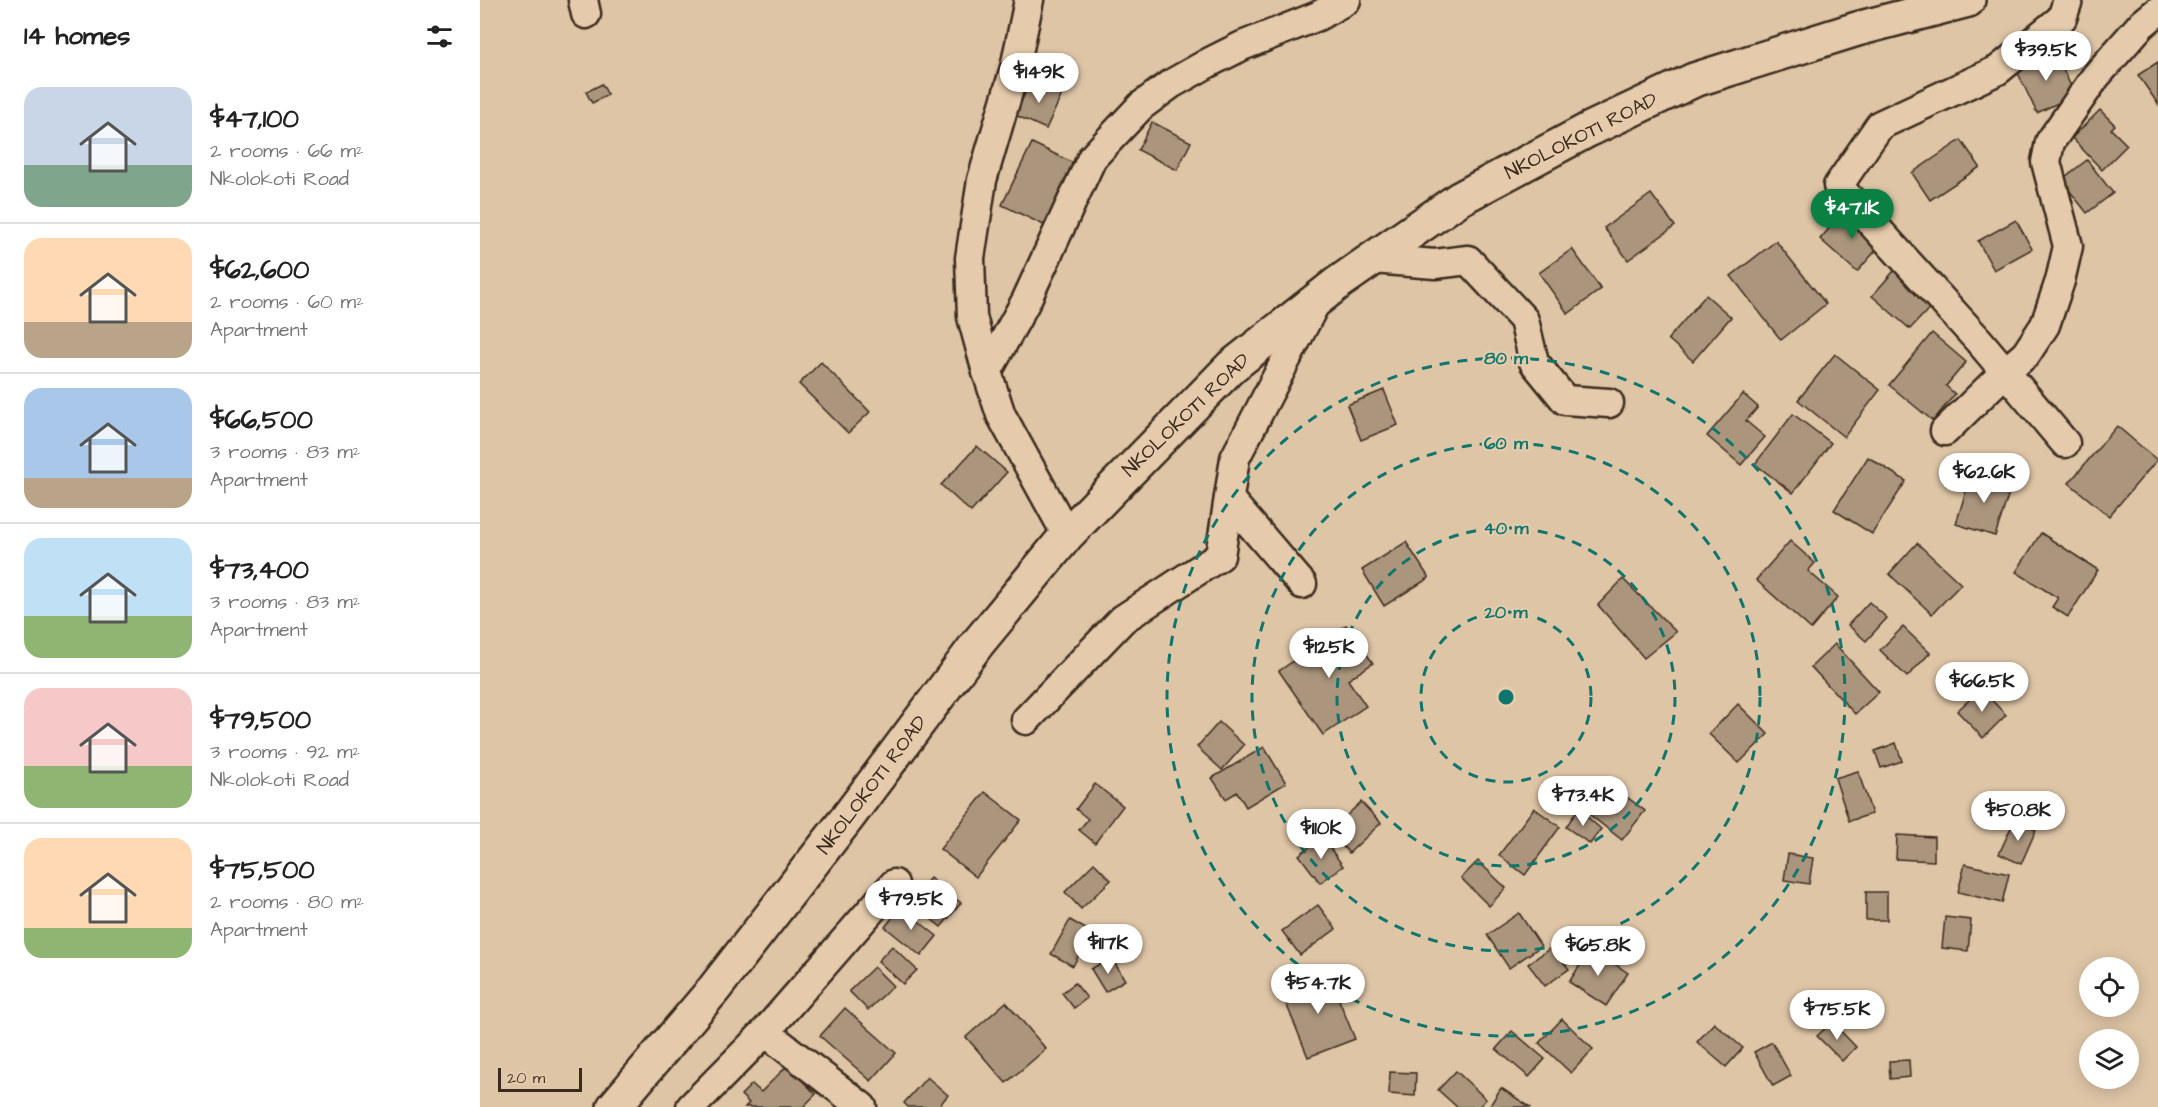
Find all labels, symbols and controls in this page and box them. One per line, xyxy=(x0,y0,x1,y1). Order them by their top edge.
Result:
text: 14 homes xyxy=(24,18,130,54)
icon: filters xyxy=(423,20,456,53)
pin: $39.5K xyxy=(1997,31,2095,82)
text: $39.5K xyxy=(2015,36,2077,64)
pin: $149K xyxy=(997,53,1081,104)
text: $149K xyxy=(1014,58,1064,86)
street label: NKOLOKOTI ROAD xyxy=(1500,85,1662,187)
text: $47,100 xyxy=(210,101,299,137)
icon: home xyxy=(72,111,144,183)
text: 2 rooms · 66 m² xyxy=(210,137,364,165)
text: Nkolokoti Road xyxy=(210,165,349,193)
pin: $47.1K xyxy=(1803,189,1901,240)
text: $47.1K xyxy=(1825,194,1879,222)
text: $62,600 xyxy=(210,252,309,288)
icon: home xyxy=(72,262,144,334)
text: 2 rooms · 60 m² xyxy=(210,288,364,316)
text: Apartment xyxy=(210,316,308,344)
text: 80 m xyxy=(1484,346,1529,371)
street label: NKOLOKOTI ROAD xyxy=(1116,347,1256,483)
text: $66,500 xyxy=(210,402,313,438)
icon: home xyxy=(72,412,144,484)
text: 60 m xyxy=(1484,431,1529,456)
text: 3 rooms · 83 m² xyxy=(210,438,360,466)
pin: $62.6K xyxy=(1935,453,2033,504)
text: $62.6K xyxy=(1953,458,2015,486)
text: Apartment xyxy=(210,466,308,494)
text: 40 m xyxy=(1484,516,1529,541)
text: $73,400 xyxy=(210,552,309,588)
icon: home xyxy=(72,562,144,634)
text: 3 rooms · 83 m² xyxy=(210,588,360,616)
text: 20 m xyxy=(1484,600,1528,625)
text: Apartment xyxy=(210,616,308,644)
pin: $125K xyxy=(1287,628,1371,679)
text: $125K xyxy=(1303,633,1355,661)
pin: $66.5K xyxy=(1933,662,2031,713)
text: $66.5K xyxy=(1949,667,2015,695)
centre of rings xyxy=(1496,687,1516,707)
text: $79,500 xyxy=(210,702,311,738)
street label: NKOLOKOTI ROAD xyxy=(810,710,934,860)
icon: home xyxy=(72,712,144,784)
text: 3 rooms · 92 m² xyxy=(210,738,360,766)
text: Nkolokoti Road xyxy=(210,766,349,794)
pin: $73.4K xyxy=(1534,776,1632,827)
text: $73.4K xyxy=(1552,781,1614,809)
pin: $50.8K xyxy=(1969,791,2067,842)
text: $50.8K xyxy=(1985,796,2051,824)
pin: $110K xyxy=(1279,809,1363,860)
text: $110K xyxy=(1301,814,1341,842)
text: $75,500 xyxy=(210,852,315,888)
icon: home xyxy=(72,862,144,934)
pin: $79.5K xyxy=(862,880,960,931)
text: $79.5K xyxy=(879,885,943,913)
text: 2 rooms · 80 m² xyxy=(210,888,364,916)
text: Apartment xyxy=(210,916,308,944)
pin: $117K xyxy=(1066,924,1150,975)
pin: $65.8K xyxy=(1549,926,1647,977)
text: $117K xyxy=(1088,929,1128,957)
text: $65.8K xyxy=(1565,931,1631,959)
map controls xyxy=(2079,957,2139,1089)
button: locate xyxy=(2079,957,2139,1017)
pin: $54.7K xyxy=(1269,964,1367,1015)
text: $54.7K xyxy=(1285,969,1351,997)
pin: $75.5K xyxy=(1788,990,1886,1041)
text: $75.5K xyxy=(1804,995,1870,1023)
button: layers xyxy=(2079,1029,2139,1089)
scale bar xyxy=(498,1065,582,1092)
text: 20 m xyxy=(507,1067,545,1089)

